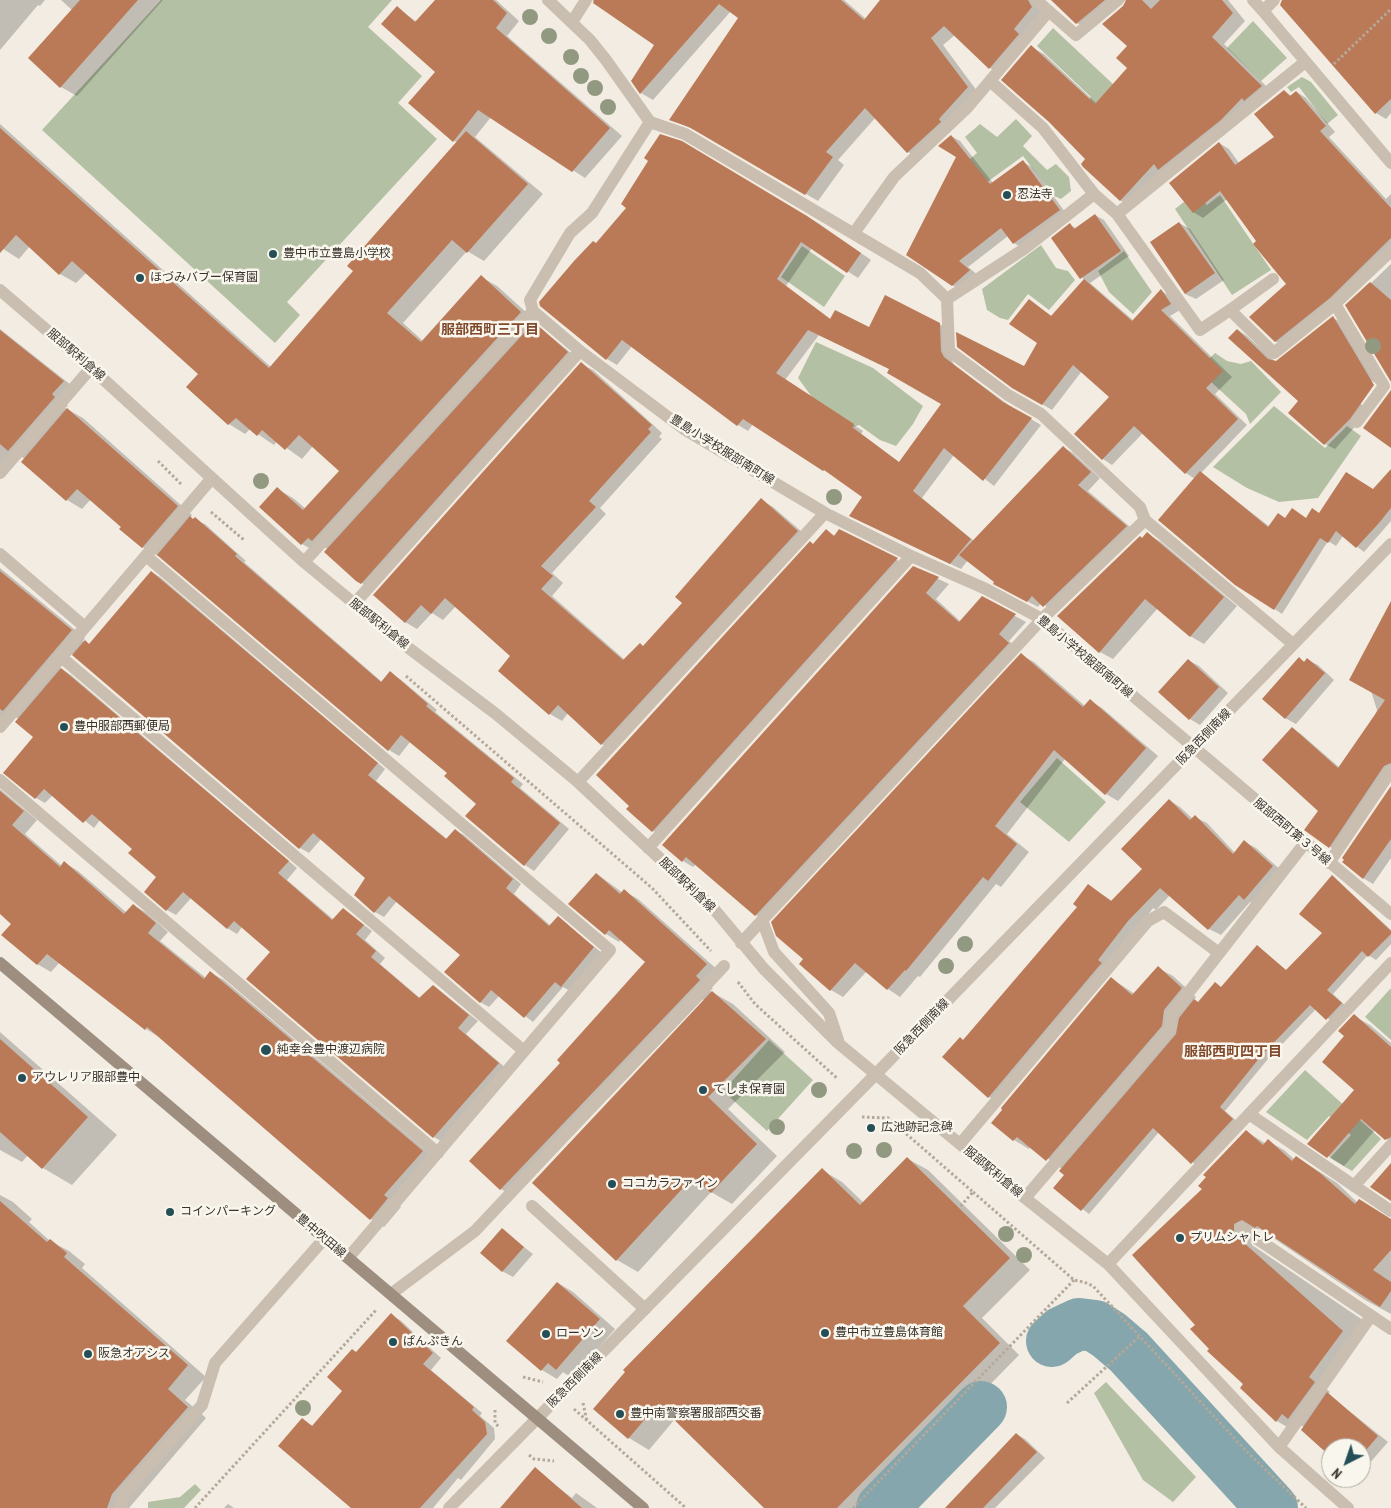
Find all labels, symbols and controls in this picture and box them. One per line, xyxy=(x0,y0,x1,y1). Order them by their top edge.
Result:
place label: 忍法寺 xyxy=(1017,188,1053,202)
marker: 忍法寺 xyxy=(1001,189,1013,201)
place label: 豊中市立豊島小学校 xyxy=(283,247,391,261)
marker: 豊中市立豊島小学校 xyxy=(267,248,279,260)
place label: ほづみバブー保育園 xyxy=(150,271,258,285)
marker: ほづみバブー保育園 xyxy=(134,272,146,284)
district label: 服部西町三丁目 xyxy=(441,322,539,338)
street label: 服部駅利倉線 xyxy=(44,326,108,384)
street label: 豊島小学校服部南町線 xyxy=(667,412,777,488)
street label: 服部駅利倉線 xyxy=(346,596,412,652)
street label: 豊島小学校服部南町線 xyxy=(1034,613,1136,701)
street label: 阪急西側南線 xyxy=(1174,706,1234,768)
place label: 豊中服部西郵便局 xyxy=(74,720,170,734)
marker: 豊中服部西郵便局 xyxy=(58,721,70,733)
street label: 服部西町第３号線 xyxy=(1251,796,1333,868)
street label: 服部駅利倉線 xyxy=(656,855,718,915)
street label: 阪急西側南線 xyxy=(892,996,952,1058)
marker: 純幸会豊中渡辺病院 xyxy=(259,1043,273,1057)
place label: 純幸会豊中渡辺病院 xyxy=(277,1043,385,1057)
district label: 服部西町四丁目 xyxy=(1184,1044,1282,1060)
place label: アウレリア服部豊中 xyxy=(32,1071,140,1085)
marker: アウレリア服部豊中 xyxy=(16,1072,28,1084)
place label: てしま保育園 xyxy=(713,1083,785,1097)
marker: てしま保育園 xyxy=(697,1084,709,1096)
place label: 広池跡記念碑 xyxy=(881,1121,953,1135)
marker: 広池跡記念碑 xyxy=(865,1122,877,1134)
street label: 服部駅利倉線 xyxy=(961,1143,1025,1201)
place label: ココカラファイン xyxy=(622,1177,718,1191)
marker: ココカラファイン xyxy=(606,1178,618,1190)
place label: コインパーキング xyxy=(180,1205,276,1219)
marker: コインパーキング xyxy=(164,1206,176,1218)
street label: 豊中吹田線 xyxy=(293,1211,349,1261)
place label: プリムシャトレ xyxy=(1190,1231,1274,1245)
marker: プリムシャトレ xyxy=(1174,1232,1186,1244)
place label: 豊中市立豊島体育館 xyxy=(835,1326,943,1340)
place label: ローソン xyxy=(556,1327,604,1341)
marker: 豊中市立豊島体育館 xyxy=(819,1327,831,1339)
marker: ローソン xyxy=(540,1328,552,1340)
place label: ぱんぷきん xyxy=(403,1335,463,1349)
marker: ぱんぷきん xyxy=(387,1336,399,1348)
place label: 阪急オアシス xyxy=(98,1347,170,1361)
marker: 阪急オアシス xyxy=(82,1348,94,1360)
street label: 阪急西側南線 xyxy=(544,1349,606,1411)
place label: 豊中南警察署服部西交番 xyxy=(630,1407,762,1421)
marker: 豊中南警察署服部西交番 xyxy=(614,1408,626,1420)
north arrow xyxy=(1321,1438,1371,1488)
text: N xyxy=(1328,1464,1346,1483)

